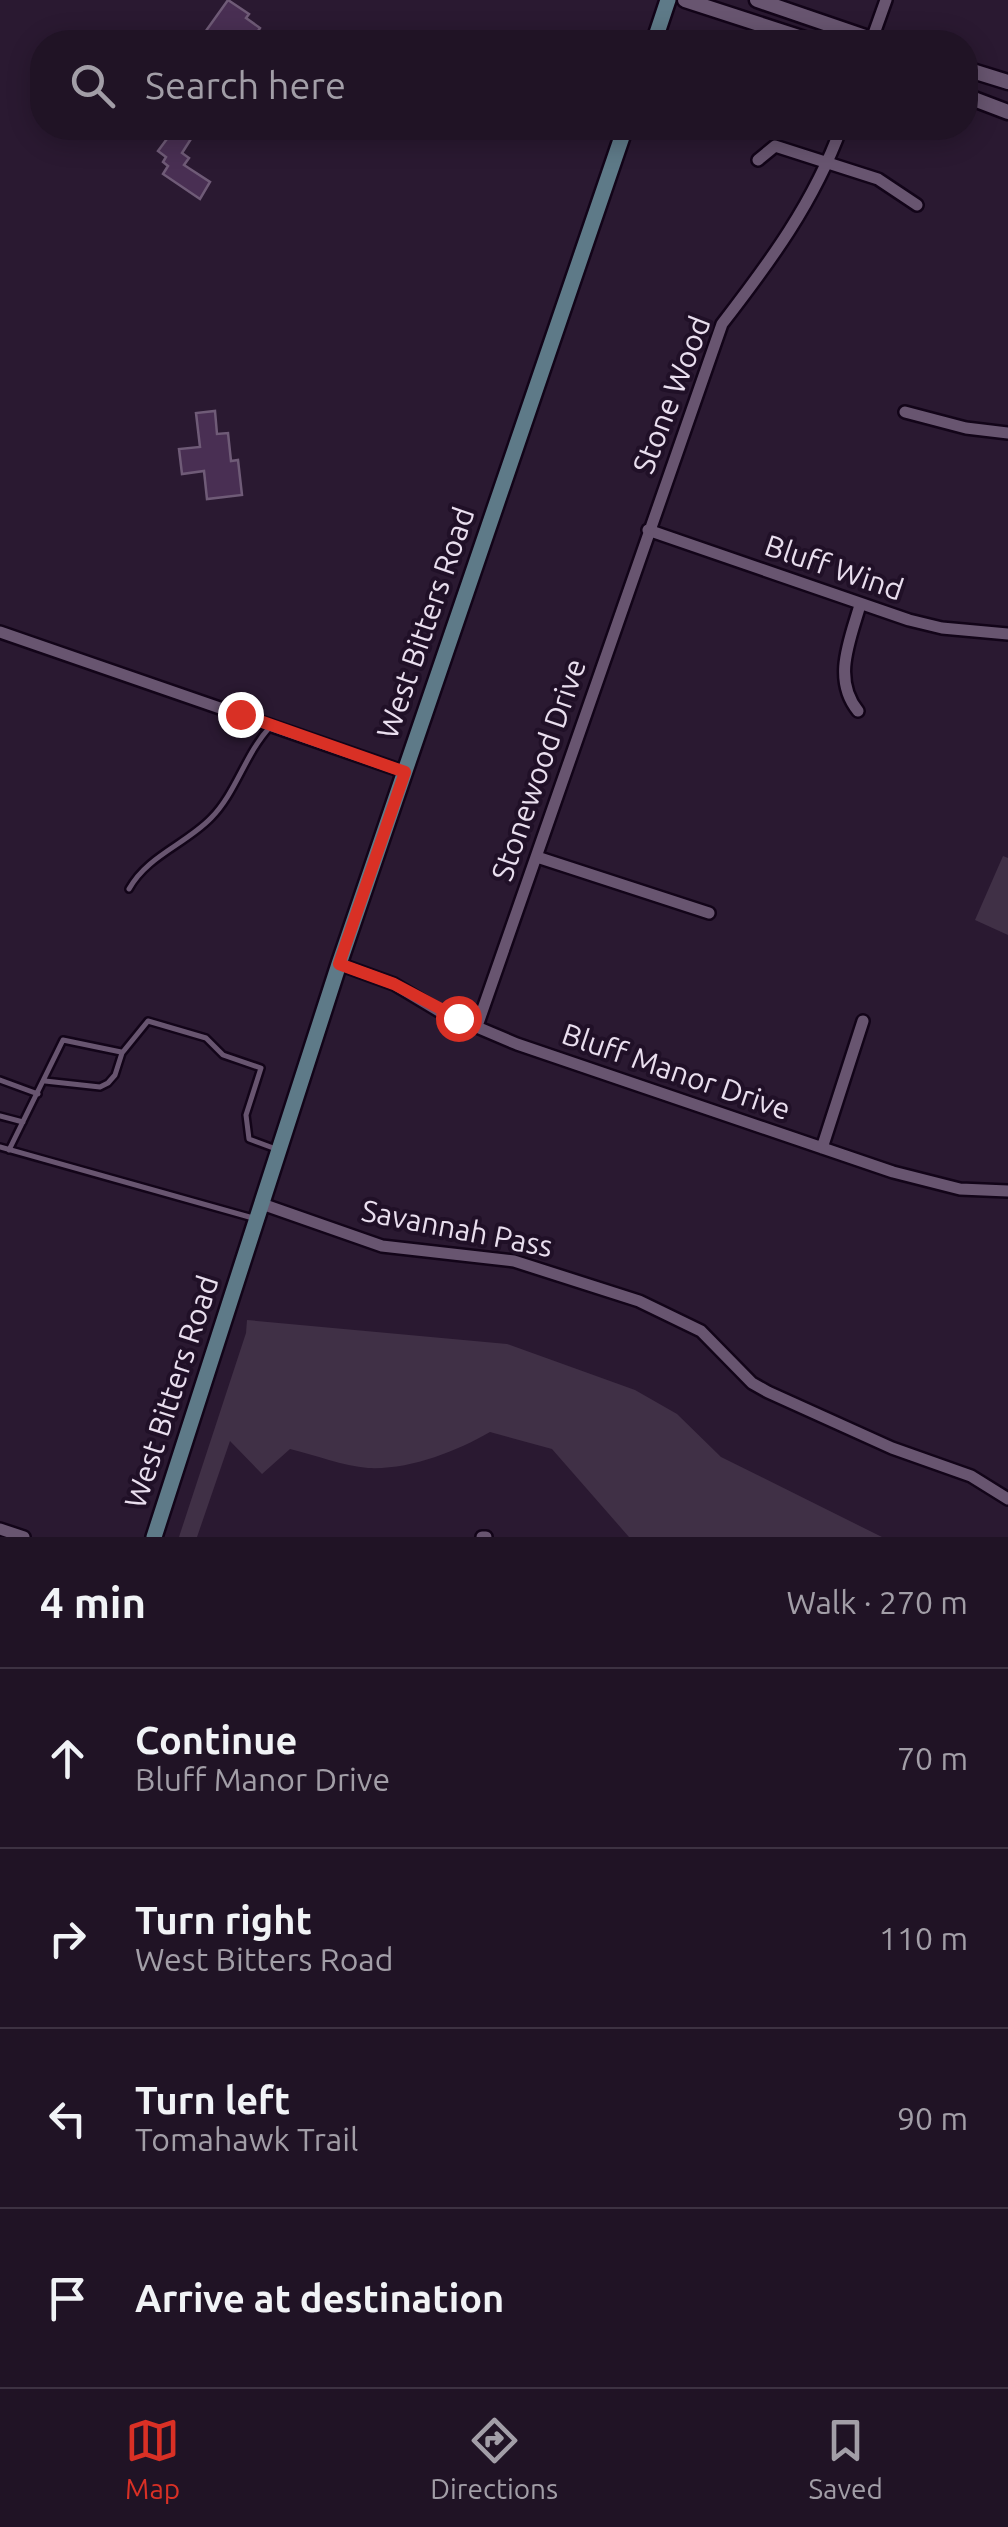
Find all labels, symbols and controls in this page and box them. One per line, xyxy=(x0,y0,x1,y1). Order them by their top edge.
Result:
search box xyxy=(30,30,978,140)
icon: search xyxy=(65,58,120,113)
text: Search here xyxy=(145,64,346,106)
street label: Stone Wood xyxy=(626,311,717,478)
street label: West Bitters Road xyxy=(370,503,481,743)
street label: Bluff Wind xyxy=(761,528,908,607)
street label: Stonewood Drive xyxy=(484,654,592,885)
route end xyxy=(218,692,264,738)
route start xyxy=(436,996,482,1042)
street label: Bluff Manor Drive xyxy=(558,1016,795,1126)
street label: Savannah Pass xyxy=(359,1193,556,1263)
street label: West Bitters Road xyxy=(117,1271,225,1512)
text: 4 min xyxy=(40,1579,146,1626)
text: Walk · 270 m xyxy=(786,1584,968,1620)
text: Continue xyxy=(135,1719,297,1761)
icon: ahead xyxy=(40,1731,95,1786)
text: 70 m xyxy=(897,1740,968,1776)
text: Bluff Manor Drive xyxy=(135,1761,390,1797)
text: Turn right xyxy=(135,1899,312,1941)
icon: right xyxy=(40,1911,95,1966)
text: 110 m xyxy=(879,1920,968,1956)
text: West Bitters Road xyxy=(135,1941,394,1977)
text: Turn left xyxy=(135,2079,290,2121)
icon: left xyxy=(40,2091,95,2146)
text: 90 m xyxy=(897,2100,968,2136)
text: Tomahawk Trail xyxy=(135,2121,358,2157)
icon: arrive xyxy=(40,2271,95,2326)
text: Arrive at destination xyxy=(135,2277,504,2319)
tab: Map xyxy=(125,2413,180,2504)
tab: Directions xyxy=(430,2413,558,2504)
tab: Saved xyxy=(808,2413,883,2504)

